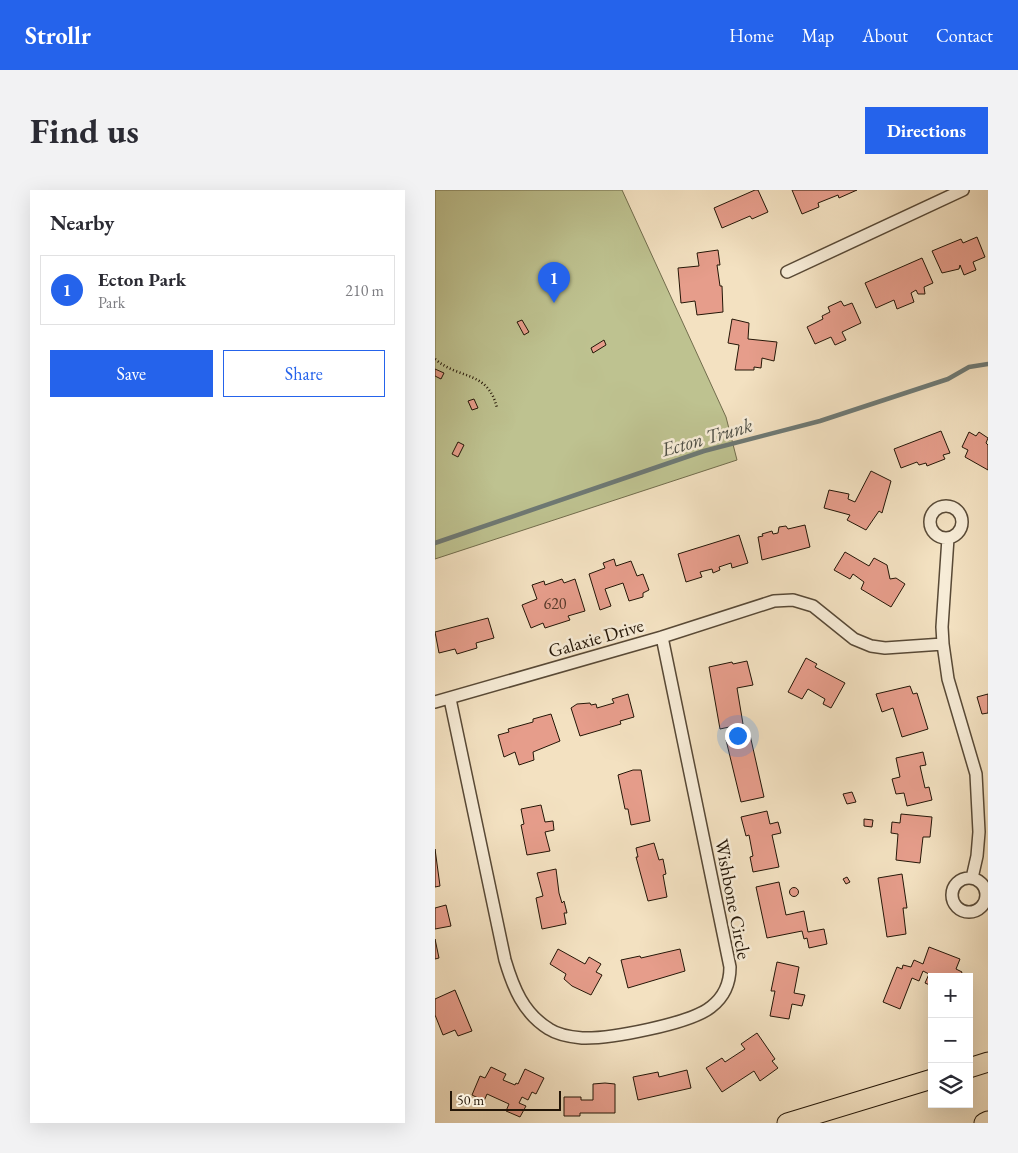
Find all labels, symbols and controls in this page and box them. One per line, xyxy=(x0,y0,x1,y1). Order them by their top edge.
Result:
text: Strollr xyxy=(25,20,91,51)
text: Home xyxy=(729,24,774,47)
text: Map xyxy=(802,24,834,47)
text: About xyxy=(862,24,908,47)
text: Contact xyxy=(936,24,993,47)
button: Directions xyxy=(865,107,988,154)
text: Find us xyxy=(30,108,139,153)
text: Nearby xyxy=(50,209,114,236)
pin: 1 xyxy=(538,262,570,303)
text: Ecton Park xyxy=(98,267,186,292)
text: 1 xyxy=(63,280,71,301)
text: 210 m xyxy=(345,280,384,301)
text: Park xyxy=(98,292,125,313)
button: Save xyxy=(50,350,213,397)
button: Share xyxy=(223,350,385,397)
water label: Ecton Trunk xyxy=(658,412,755,463)
house number: 620 xyxy=(543,593,567,614)
street label: Galaxie Drive xyxy=(545,612,647,664)
your location xyxy=(725,723,751,749)
street label: Wishbone Circle xyxy=(709,837,757,961)
map controls xyxy=(928,973,973,1108)
button: + xyxy=(928,973,973,1018)
button: − xyxy=(928,1018,973,1063)
button: layers xyxy=(928,1063,973,1108)
scale bar xyxy=(450,1088,561,1111)
text: 50 m xyxy=(457,1091,484,1109)

